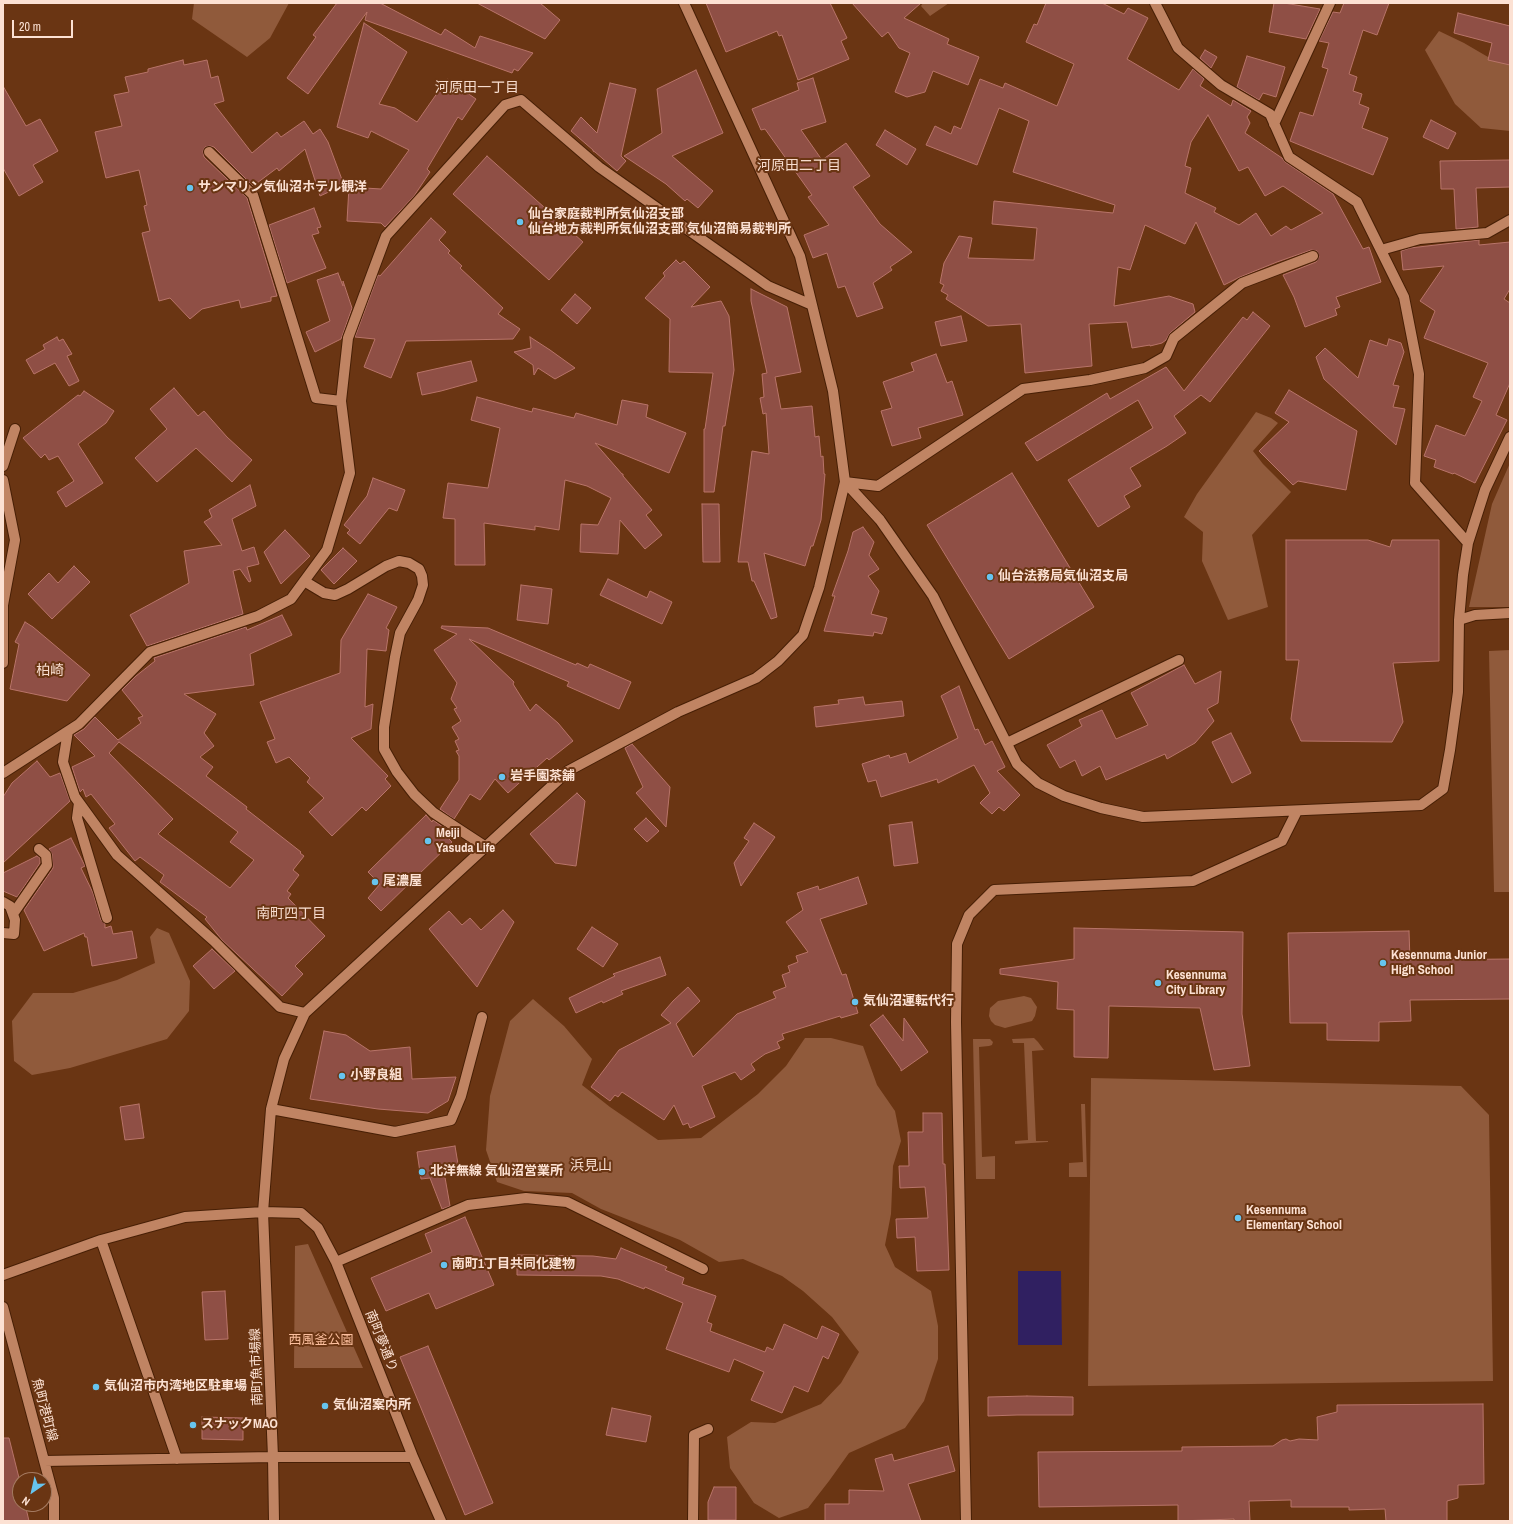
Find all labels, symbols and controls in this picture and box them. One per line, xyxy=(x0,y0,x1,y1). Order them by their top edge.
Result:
scale bar xyxy=(14,12,75,38)
text: 20 m xyxy=(19,19,41,35)
district label: 河原田一丁目 xyxy=(435,80,519,96)
district label: 河原田二丁目 xyxy=(757,158,841,174)
place label: サンマリン気仙沼ホテル観洋 xyxy=(198,180,367,196)
marker: サンマリン気仙沼ホテル観洋 xyxy=(185,183,195,193)
place label: 仙台家庭裁判所気仙沼支部 仙台地方裁判所気仙沼支部 気仙沼簡易裁判所 xyxy=(528,207,791,238)
marker: 仙台家庭裁判所気仙沼支部 仙台地方裁判所気仙沼支部 気仙沼簡易裁判所 xyxy=(515,217,525,227)
place label: 仙台法務局気仙沼支局 xyxy=(998,569,1128,585)
marker: 仙台法務局気仙沼支局 xyxy=(985,572,995,582)
district label: 柏崎 xyxy=(36,663,64,679)
place label: 岩手園茶舗 xyxy=(510,769,575,785)
marker: 岩手園茶舗 xyxy=(497,772,507,782)
place label: Meiji Yasuda Life xyxy=(436,826,495,857)
marker: Meiji Yasuda Life xyxy=(423,836,433,846)
place label: 尾濃屋 xyxy=(383,874,422,890)
marker: 尾濃屋 xyxy=(370,877,380,887)
district label: 南町四丁目 xyxy=(256,906,326,922)
place label: Kesennuma Junior High School xyxy=(1391,948,1487,979)
marker: Kesennuma Junior High School xyxy=(1378,958,1388,968)
place label: Kesennuma City Library xyxy=(1166,968,1226,999)
marker: Kesennuma City Library xyxy=(1153,978,1163,988)
place label: 気仙沼運転代行 xyxy=(863,994,954,1010)
marker: 気仙沼運転代行 xyxy=(850,997,860,1007)
place label: 小野良組 xyxy=(350,1068,402,1084)
marker: 小野良組 xyxy=(337,1071,347,1081)
district label: 浜見山 xyxy=(570,1158,612,1174)
place label: 北洋無線 気仙沼営業所 xyxy=(430,1164,563,1180)
marker: 北洋無線 気仙沼営業所 xyxy=(417,1167,427,1177)
place label: Kesennuma Elementary School xyxy=(1246,1203,1342,1234)
marker: Kesennuma Elementary School xyxy=(1233,1213,1243,1223)
place label: 南町1丁目共同化建物 xyxy=(452,1257,575,1273)
marker: 南町1丁目共同化建物 xyxy=(439,1260,449,1270)
street label: 南町夢通り xyxy=(362,1308,400,1374)
street label: 南町魚市場線 xyxy=(248,1328,266,1406)
park label: 西風釜公園 xyxy=(289,1333,353,1349)
street label: 魚町港町線 xyxy=(28,1377,60,1443)
place label: 気仙沼市内湾地区駐車場 xyxy=(104,1379,247,1395)
marker: 気仙沼市内湾地区駐車場 xyxy=(91,1382,101,1392)
place label: 気仙沼案内所 xyxy=(333,1398,411,1414)
marker: 気仙沼案内所 xyxy=(320,1401,330,1411)
place label: スナックMAO xyxy=(201,1417,278,1433)
marker: スナックMAO xyxy=(188,1420,198,1430)
north arrow xyxy=(12,1472,52,1512)
text: N xyxy=(19,1493,32,1509)

